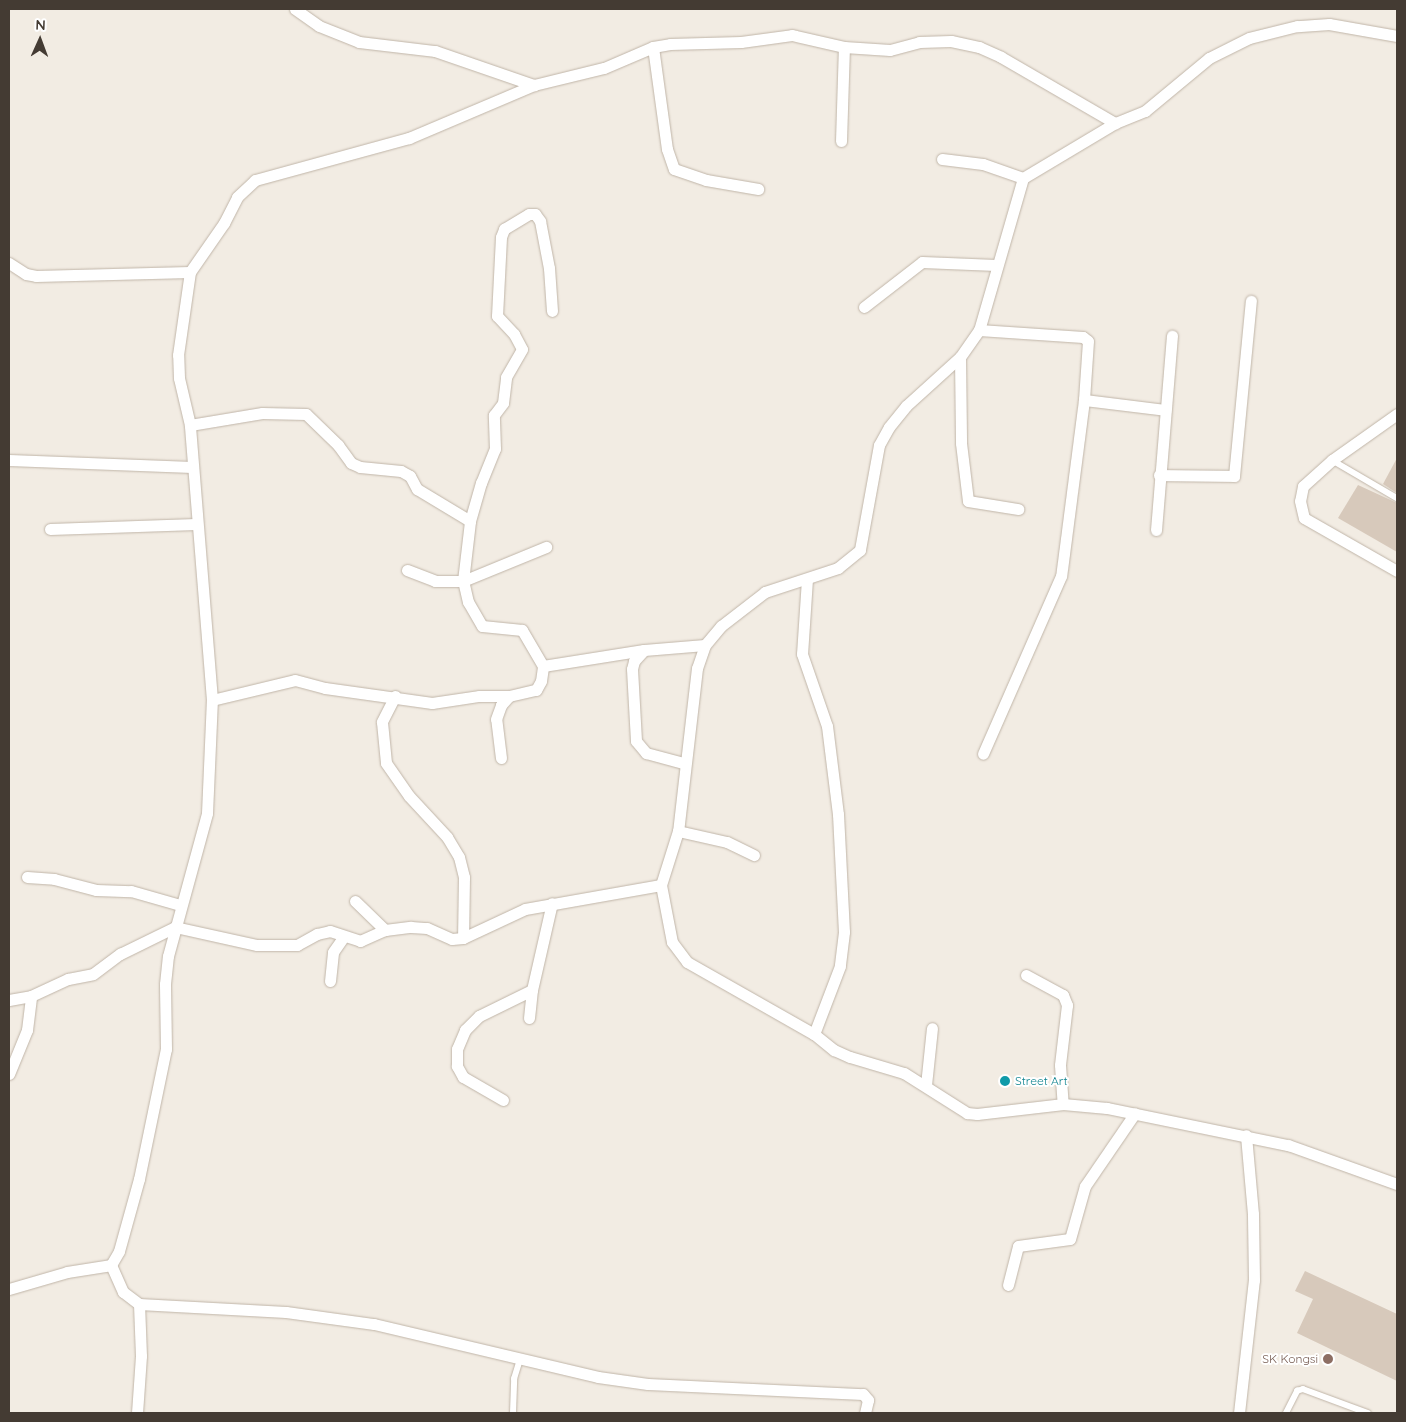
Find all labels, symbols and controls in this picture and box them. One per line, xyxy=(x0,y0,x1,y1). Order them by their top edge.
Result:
north arrow xyxy=(15,15,65,65)
text: N xyxy=(35,16,46,34)
place label: Street Art xyxy=(1015,1074,1068,1088)
marker: Street Art xyxy=(999,1075,1011,1087)
place label: SK Kongsi xyxy=(1262,1352,1318,1366)
marker: SK Kongsi xyxy=(1322,1353,1334,1365)

